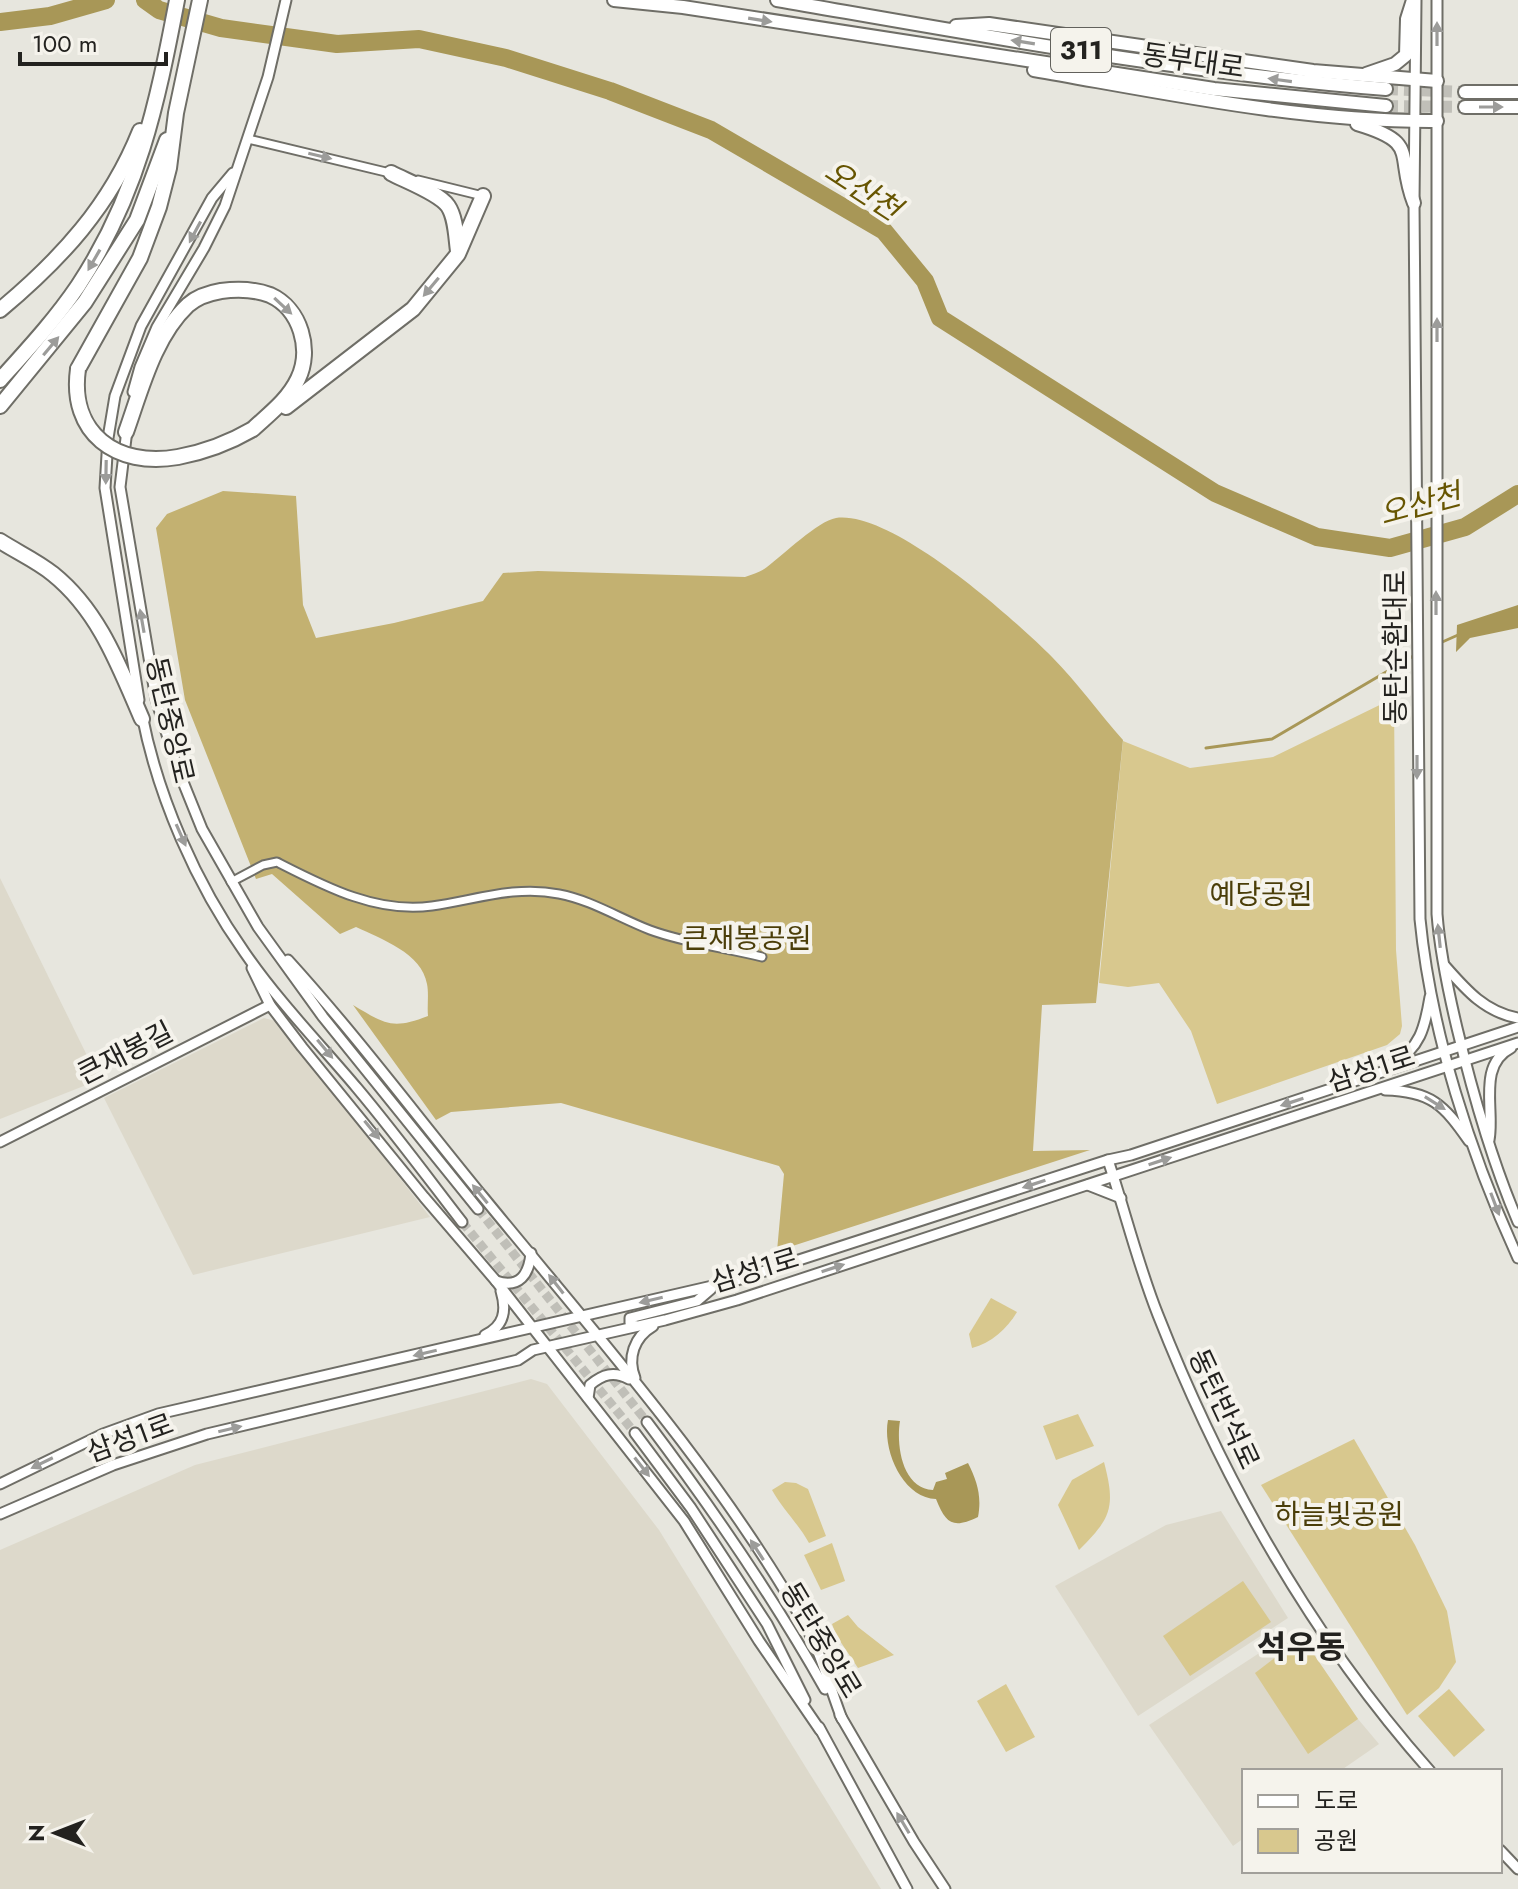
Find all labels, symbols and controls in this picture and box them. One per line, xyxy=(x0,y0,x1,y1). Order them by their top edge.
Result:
one-way arrow xyxy=(747,14,772,27)
scale bar xyxy=(20,16,166,66)
one-way arrow xyxy=(1431,21,1443,46)
text: 100 m xyxy=(32,26,98,61)
road number: 311 xyxy=(1051,28,1111,72)
street label: 동부대로 xyxy=(1139,34,1247,88)
one-way arrow xyxy=(1010,35,1035,47)
one-way arrow xyxy=(1267,73,1292,86)
one-way arrow xyxy=(1479,101,1504,113)
water label: 오산천 xyxy=(817,149,912,232)
one-way arrow xyxy=(307,150,332,163)
one-way arrow xyxy=(188,221,202,243)
one-way arrow xyxy=(87,248,101,271)
one-way arrow xyxy=(423,277,441,297)
one-way arrow xyxy=(273,297,292,315)
one-way arrow xyxy=(1431,317,1443,342)
one-way arrow xyxy=(42,336,59,356)
one-way arrow xyxy=(99,460,112,485)
water label: 오산천 xyxy=(1374,472,1469,535)
street label: 동탄순환대로 xyxy=(1375,570,1416,724)
one-way arrow xyxy=(1430,590,1442,615)
one-way arrow xyxy=(135,608,147,633)
street label: 동탄중앙로 xyxy=(136,653,204,787)
one-way arrow xyxy=(1411,755,1423,780)
one-way arrow xyxy=(174,823,187,846)
park label: 예당공원 xyxy=(1209,874,1313,915)
park label: 큰재봉공원 xyxy=(683,918,811,959)
one-way arrow xyxy=(1432,923,1445,948)
street label: 큰재봉길 xyxy=(70,1011,180,1095)
street label: 삼성1로 xyxy=(1322,1036,1420,1102)
one-way arrow xyxy=(316,1039,333,1059)
one-way arrow xyxy=(1280,1096,1304,1109)
one-way arrow xyxy=(1424,1096,1446,1110)
one-way arrow xyxy=(363,1120,380,1140)
one-way arrow xyxy=(1149,1155,1173,1167)
one-way arrow xyxy=(1021,1178,1045,1191)
one-way arrow xyxy=(472,1184,489,1204)
one-way arrow xyxy=(1489,1192,1502,1216)
street label: 삼성1로 xyxy=(706,1237,804,1303)
one-way arrow xyxy=(822,1262,846,1274)
one-way arrow xyxy=(549,1274,565,1294)
one-way arrow xyxy=(638,1294,663,1307)
street label: 동탄반석로 xyxy=(1178,1342,1270,1476)
one-way arrow xyxy=(412,1347,437,1360)
street label: 삼성1로 xyxy=(81,1403,179,1473)
one-way arrow xyxy=(218,1422,243,1435)
one-way arrow xyxy=(30,1456,53,1470)
one-way arrow xyxy=(634,1457,650,1477)
park label: 하늘빛공원 xyxy=(1275,1494,1403,1535)
one-way arrow xyxy=(751,1539,765,1561)
street label: 동탄중앙로 xyxy=(770,1574,872,1706)
district label: 석우동 xyxy=(1257,1624,1345,1670)
legend xyxy=(1242,1769,1502,1873)
text: 도로 xyxy=(1314,1783,1358,1818)
north arrow xyxy=(16,1793,96,1873)
one-way arrow xyxy=(896,1812,910,1834)
text: 공원 xyxy=(1314,1823,1358,1858)
text: N xyxy=(20,1824,52,1842)

